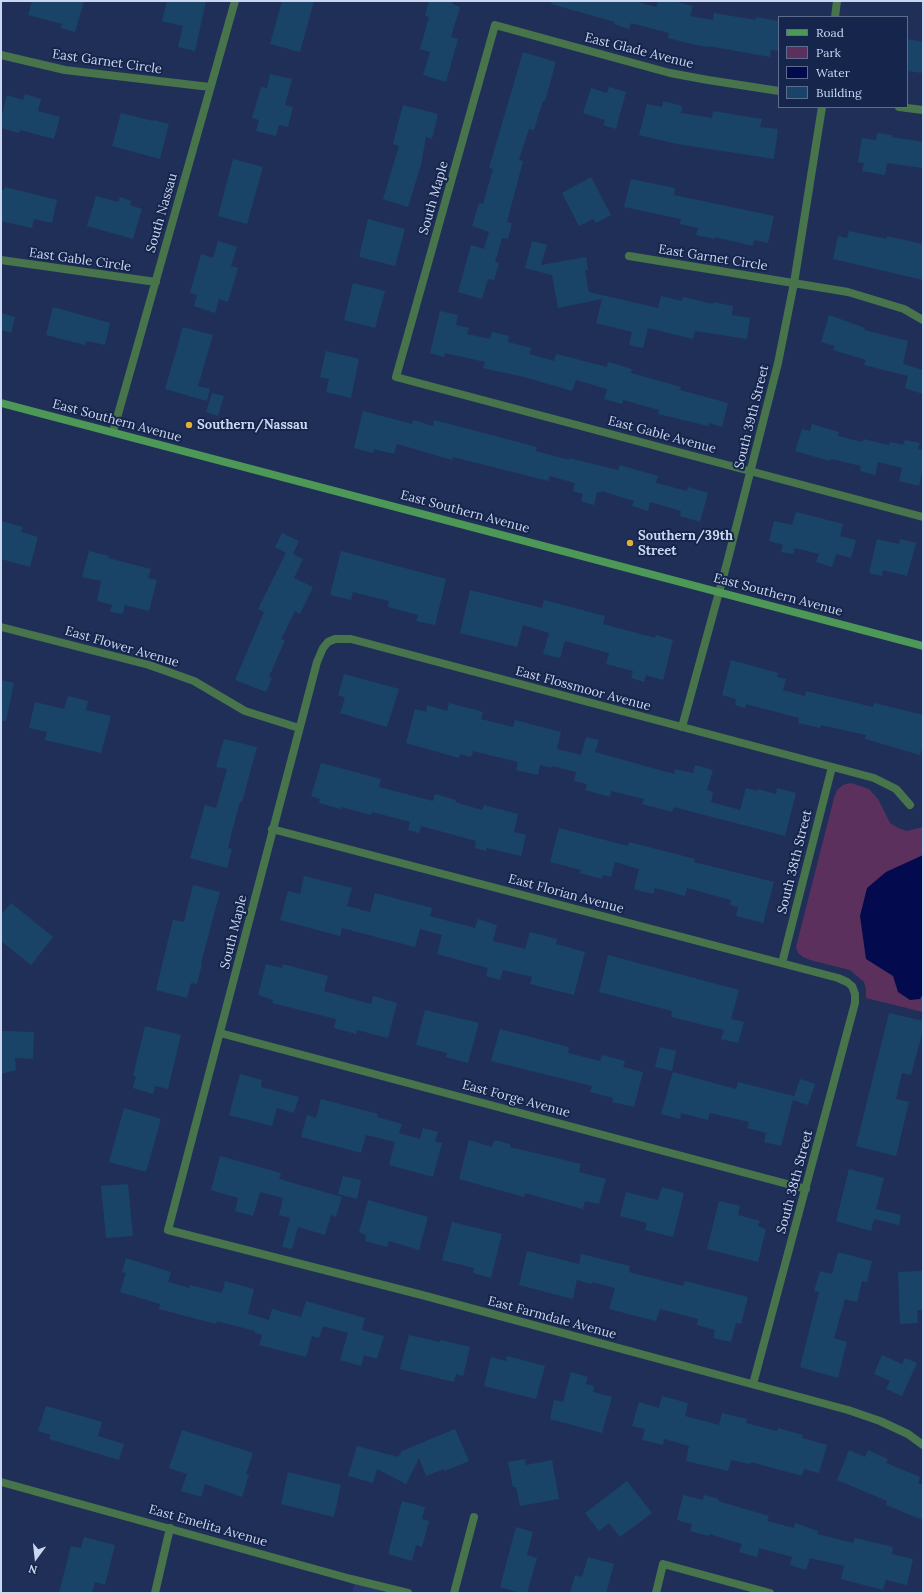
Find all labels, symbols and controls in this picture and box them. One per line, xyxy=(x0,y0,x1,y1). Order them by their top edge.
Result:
legend xyxy=(778,16,908,108)
text: Road xyxy=(816,25,844,40)
street label: East Glade Avenue xyxy=(583,30,695,72)
text: Park xyxy=(816,45,841,60)
street label: East Garnet Circle xyxy=(51,47,163,77)
text: Water xyxy=(816,65,850,80)
text: Building xyxy=(816,85,862,100)
street label: South Maple xyxy=(416,159,452,237)
street label: South Nassau xyxy=(143,171,181,255)
street label: East Garnet Circle xyxy=(657,242,769,274)
street label: East Gable Circle xyxy=(28,245,132,275)
street label: South 39th Street xyxy=(732,363,772,471)
street label: East Southern Avenue xyxy=(51,396,183,446)
street label: East Gable Avenue xyxy=(606,413,718,457)
place label: Southern/Nassau xyxy=(197,417,308,433)
marker: Southern/Nassau xyxy=(184,420,194,430)
street label: East Southern Avenue xyxy=(399,487,531,537)
place label: Southern/39th Street xyxy=(638,528,733,559)
marker: Southern/39th Street xyxy=(625,538,635,548)
street label: East Southern Avenue xyxy=(712,570,844,620)
street label: East Flower Avenue xyxy=(63,623,181,671)
street label: East Flossmoor Avenue xyxy=(514,663,652,715)
street label: South 38th Street xyxy=(775,808,815,916)
street label: East Florian Avenue xyxy=(507,871,625,917)
street label: South Maple xyxy=(217,893,251,971)
street label: East Forge Avenue xyxy=(460,1077,572,1121)
street label: South 38th Street xyxy=(774,1128,816,1236)
street label: East Farmdale Avenue xyxy=(486,1293,618,1343)
street label: East Emelita Avenue xyxy=(147,1502,269,1550)
north arrow xyxy=(16,1538,56,1578)
text: N xyxy=(27,1562,39,1577)

